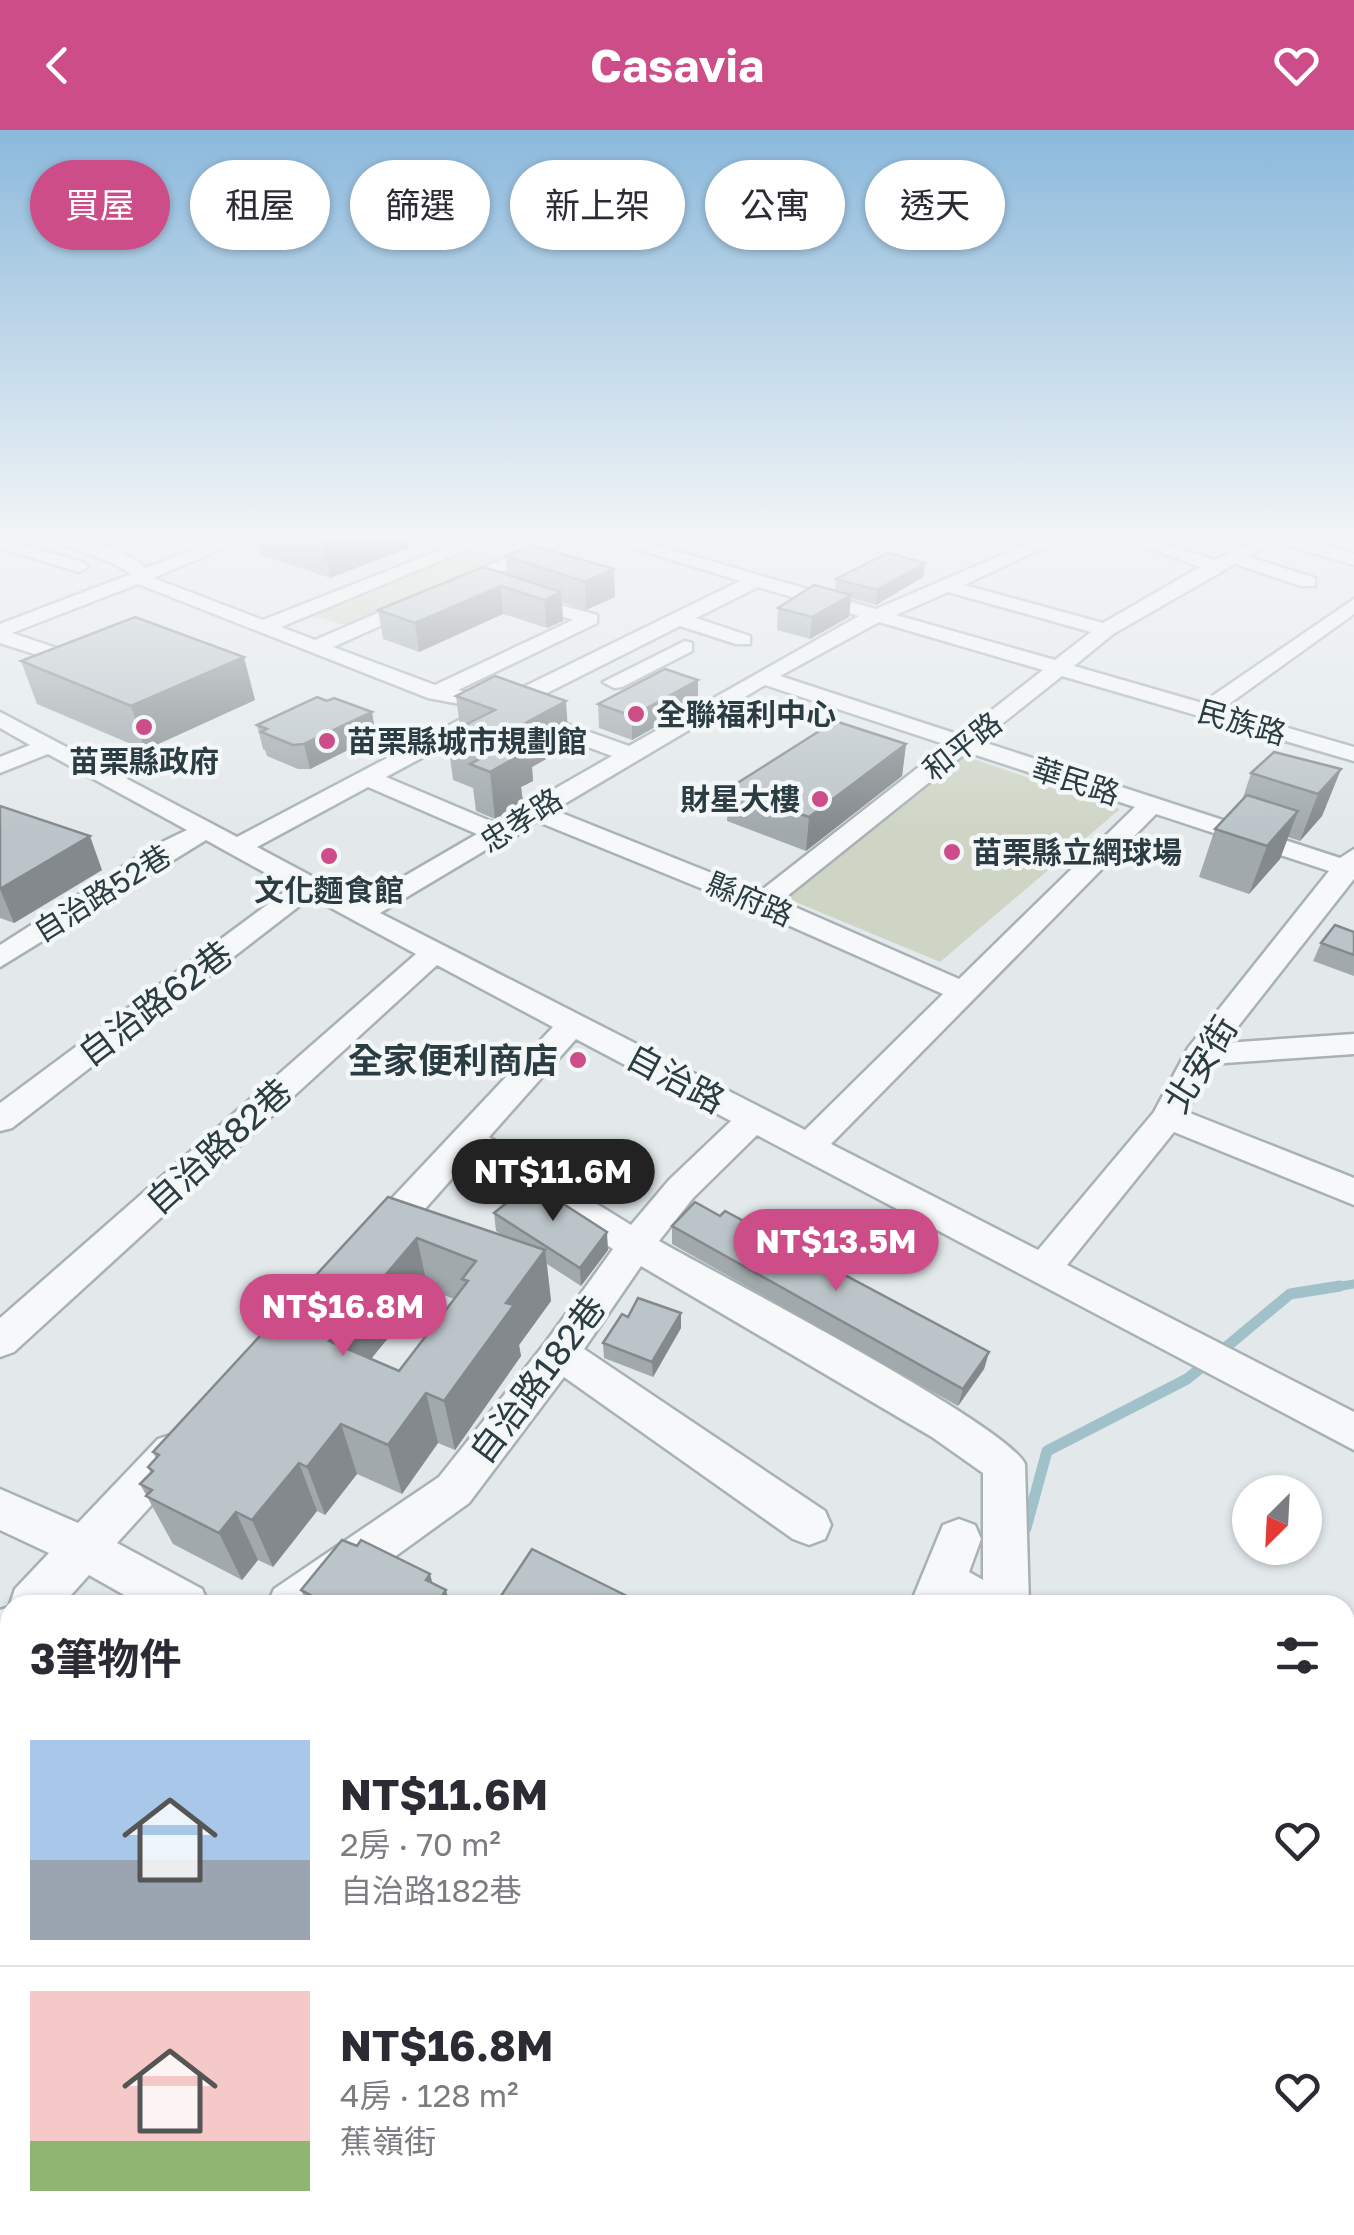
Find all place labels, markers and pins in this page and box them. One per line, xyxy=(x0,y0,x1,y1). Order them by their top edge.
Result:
place label: 全聯福利中心 xyxy=(656,696,836,732)
marker: 全聯福利中心 xyxy=(625,703,647,725)
marker: 苗栗縣政府 xyxy=(133,716,155,738)
place label: 苗栗縣城市規劃館 xyxy=(347,723,587,759)
marker: 苗栗縣城市規劃館 xyxy=(316,730,338,752)
place label: 苗栗縣政府 xyxy=(69,743,219,779)
place label: 財星大樓 xyxy=(680,781,800,817)
marker: 財星大樓 xyxy=(809,788,831,810)
place label: 苗栗縣立網球場 xyxy=(972,834,1182,870)
marker: 苗栗縣立網球場 xyxy=(941,841,963,863)
marker: 文化麵食館 xyxy=(318,845,340,867)
place label: 文化麵食館 xyxy=(254,872,404,908)
place label: 全家便利商店 xyxy=(348,1039,558,1081)
marker: 全家便利商店 xyxy=(567,1049,589,1071)
pin: NT$11.6M xyxy=(450,1139,656,1224)
pin: NT$13.5M xyxy=(733,1209,939,1294)
pin: NT$16.8M xyxy=(240,1274,446,1359)

